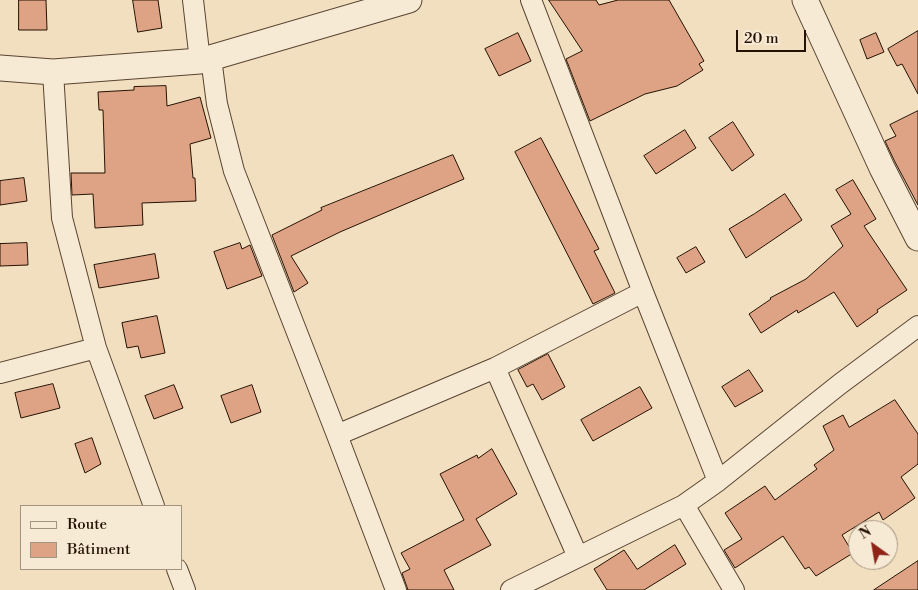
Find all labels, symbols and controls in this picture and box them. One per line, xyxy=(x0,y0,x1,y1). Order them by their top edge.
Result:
scale bar xyxy=(738,20,808,52)
text: 20 m xyxy=(744,29,779,48)
legend xyxy=(20,505,182,570)
text: Route xyxy=(67,515,107,534)
north arrow xyxy=(848,520,898,570)
text: N xyxy=(856,523,875,544)
text: Bâtiment xyxy=(67,540,130,559)

